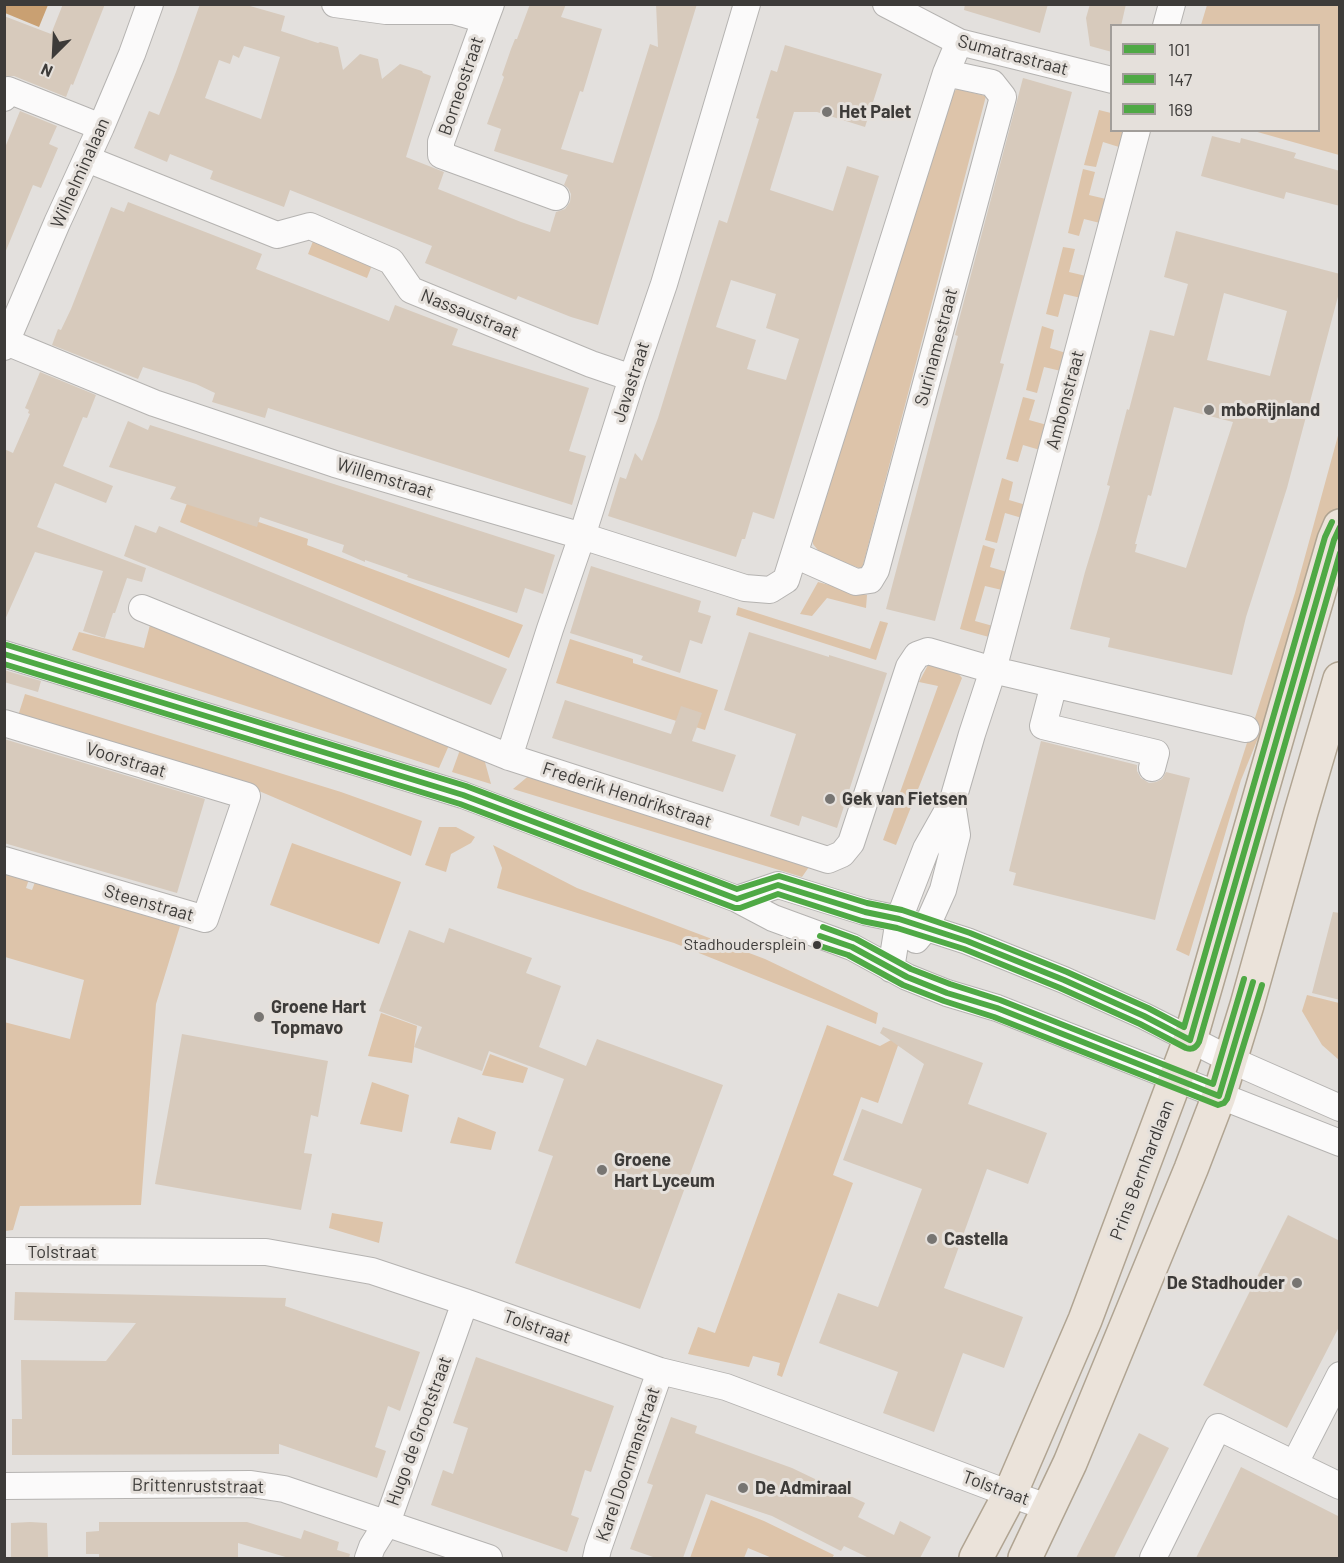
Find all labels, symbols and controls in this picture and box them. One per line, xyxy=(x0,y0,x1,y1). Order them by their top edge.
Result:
north arrow xyxy=(24,24,84,84)
legend xyxy=(1110,24,1320,132)
street label: Sumatrastraat xyxy=(956,30,1070,80)
street label: Borneostraat xyxy=(434,34,488,138)
text: 101 xyxy=(1168,38,1190,60)
text: N xyxy=(38,60,55,82)
text: 147 xyxy=(1168,68,1192,90)
text: 169 xyxy=(1168,98,1193,120)
place label: Het Palet xyxy=(839,101,911,123)
marker: Het Palet xyxy=(820,105,834,119)
street label: Wilhelminalaan xyxy=(46,114,114,232)
street label: Nassaustraat xyxy=(418,285,522,343)
street label: Surinamestraat xyxy=(910,286,962,408)
street label: Javastraat xyxy=(608,339,654,425)
street label: Ambonstraat xyxy=(1041,348,1089,452)
place label: mboRijnland xyxy=(1221,399,1320,421)
marker: mboRijnland xyxy=(1202,403,1216,417)
street label: Willemstraat xyxy=(334,453,436,503)
street label: Voorstraat xyxy=(83,738,169,782)
street label: Frederik Hendrikstraat xyxy=(540,757,714,833)
place label: Gek van Fietsen xyxy=(842,788,968,810)
marker: Gek van Fietsen xyxy=(823,792,837,806)
street label: Steenstraat xyxy=(102,880,196,926)
place label: Stadhoudersplein xyxy=(684,935,806,955)
marker: Stadhoudersplein xyxy=(811,939,823,951)
place label: Groene Hart Topmavo xyxy=(271,996,366,1038)
marker: Groene Hart Topmavo xyxy=(252,1010,266,1024)
street label: Prins Bernhardlaan xyxy=(1105,1097,1179,1243)
place label: Groene Hart Lyceum xyxy=(614,1149,715,1192)
marker: Groene Hart Lyceum xyxy=(595,1163,609,1177)
place label: Castella xyxy=(944,1228,1008,1250)
marker: Castella xyxy=(925,1232,939,1246)
street label: Tolstraat xyxy=(27,1241,97,1263)
place label: De Stadhouder xyxy=(1167,1272,1285,1294)
marker: De Stadhouder xyxy=(1290,1276,1304,1290)
street label: Tolstraat xyxy=(501,1305,573,1349)
street label: Hugo de Grootstraat xyxy=(382,1353,456,1509)
street label: Karel Doormanstraat xyxy=(591,1384,665,1544)
street label: Tolstraat xyxy=(960,1466,1032,1510)
street label: Brittenruststraat xyxy=(132,1474,264,1498)
place label: De Admiraal xyxy=(755,1477,851,1499)
marker: De Admiraal xyxy=(736,1481,750,1495)

